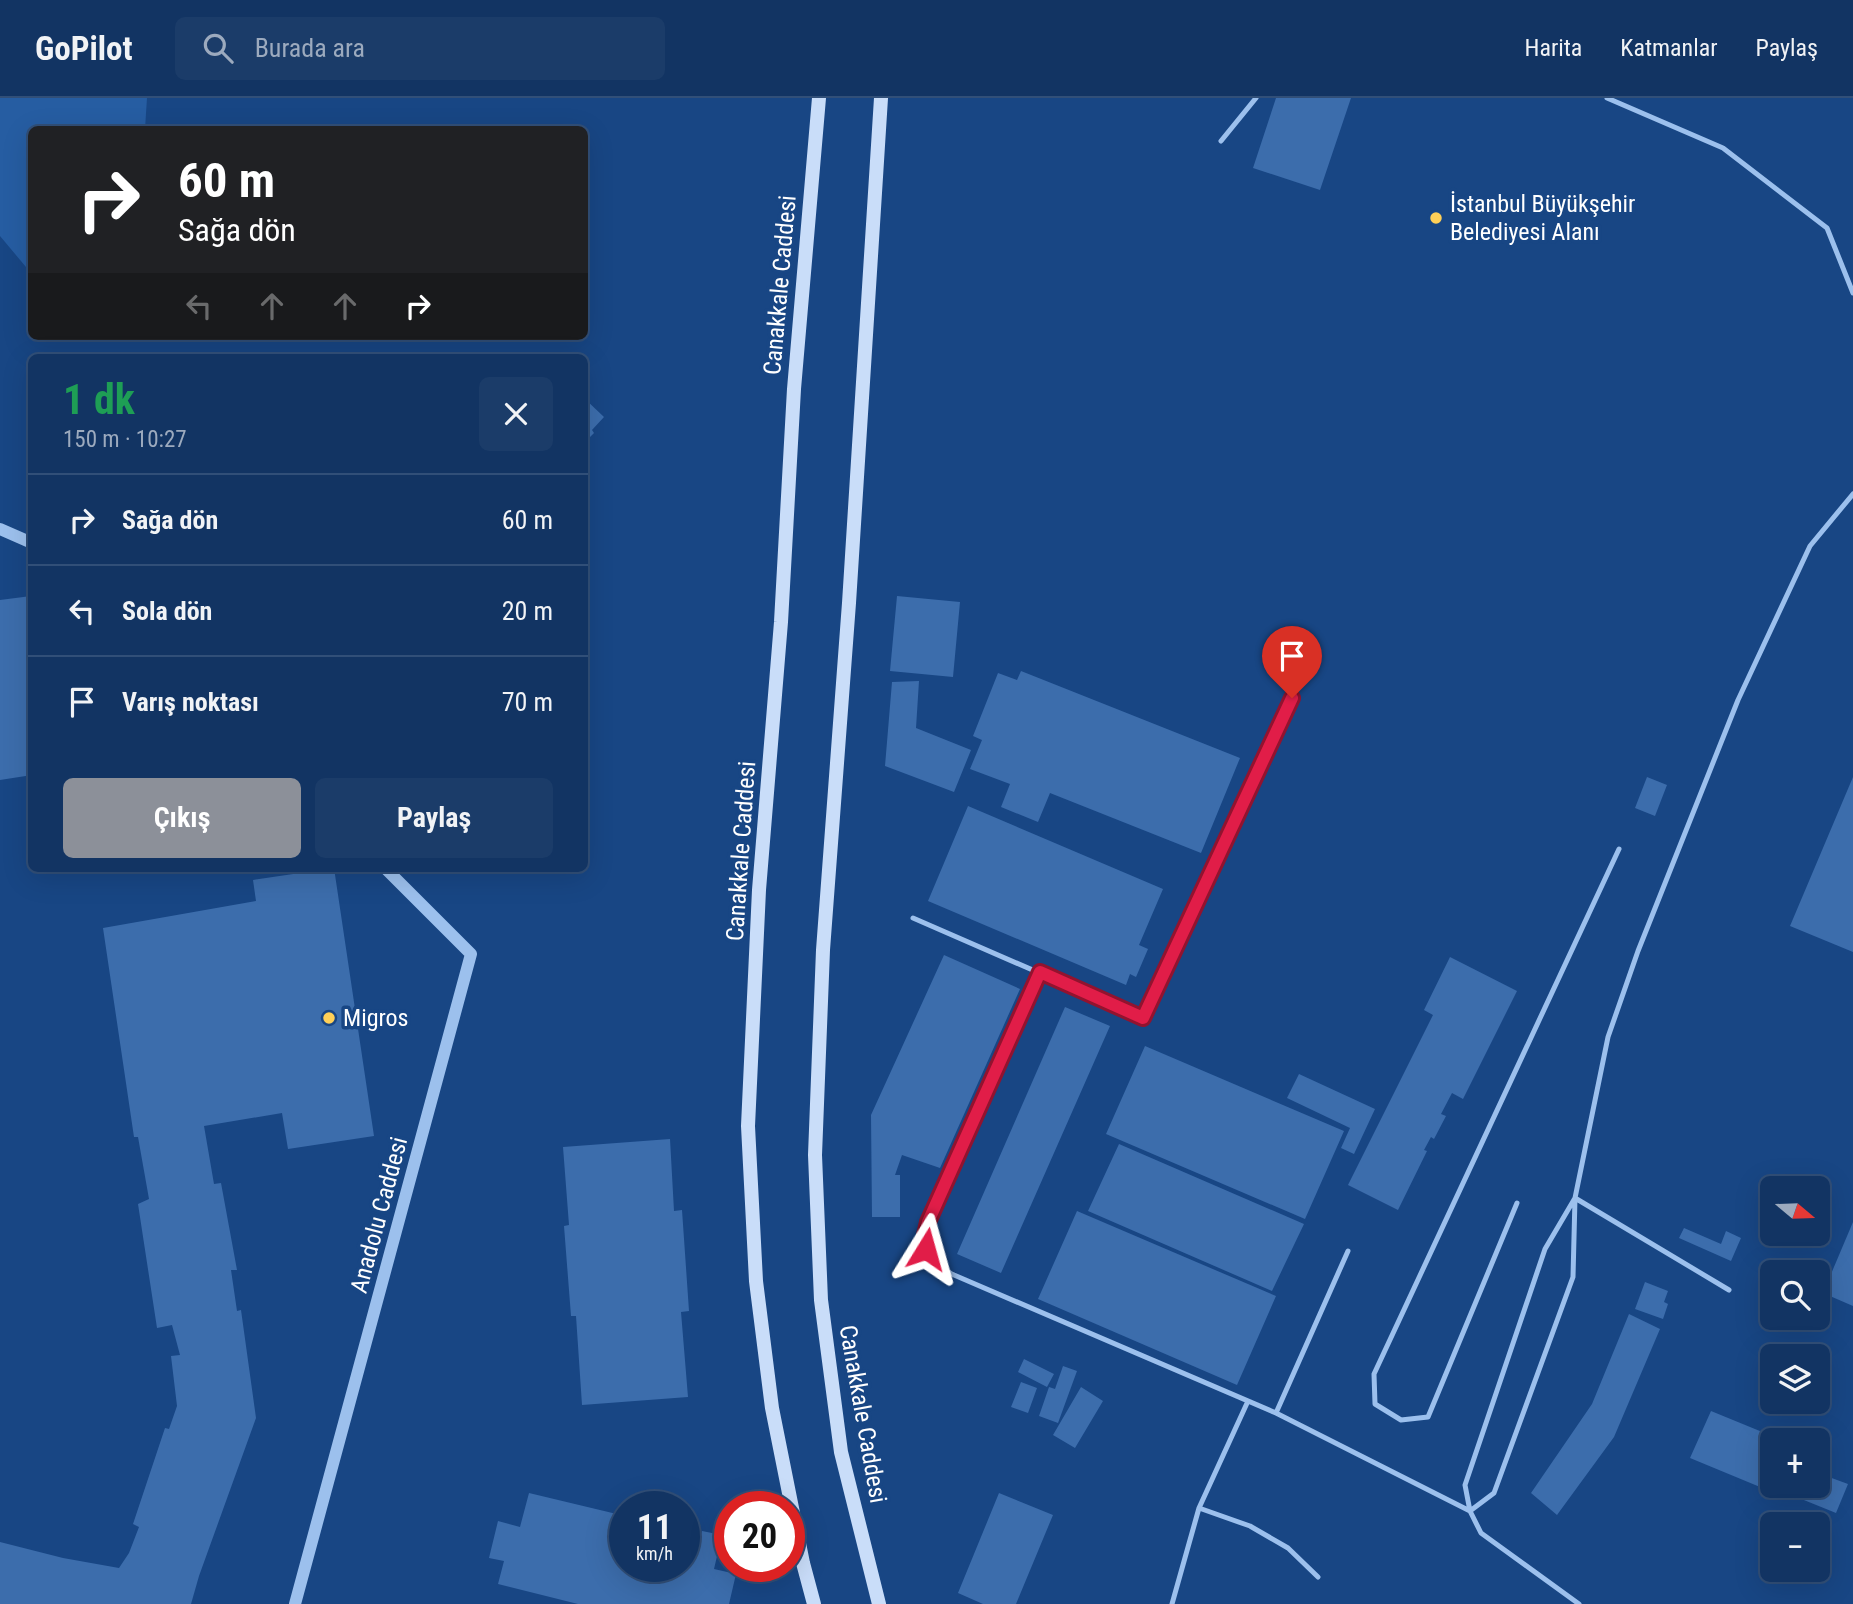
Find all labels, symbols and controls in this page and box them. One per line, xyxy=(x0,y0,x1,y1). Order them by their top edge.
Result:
search box xyxy=(175,17,665,80)
text: GoPilot xyxy=(35,29,133,68)
icon: search xyxy=(199,29,237,67)
text: Burada ara xyxy=(255,33,365,63)
text: Harita xyxy=(1525,34,1582,62)
text: Katmanlar xyxy=(1620,34,1718,62)
text: Paylaş xyxy=(1756,34,1818,62)
text: 60 m xyxy=(178,152,275,209)
icon: right xyxy=(63,154,154,245)
place label: İstanbul Büyükşehir Belediyesi Alanı xyxy=(1450,190,1635,246)
street label: Canakkale Caddesi xyxy=(758,194,802,376)
marker: İstanbul Büyükşehir Belediyesi Alanı xyxy=(1428,210,1444,226)
text: Sağa dön xyxy=(178,211,296,249)
icon: left xyxy=(180,287,218,325)
icon: ahead xyxy=(253,287,291,325)
icon: ahead xyxy=(326,287,364,325)
icon: right xyxy=(399,287,437,325)
text: 1 dk xyxy=(63,375,135,424)
button: close xyxy=(479,377,553,451)
text: 150 m · 10:27 xyxy=(63,426,187,453)
icon: right xyxy=(63,501,101,539)
text: Sağa dön xyxy=(122,505,218,535)
text: 60 m xyxy=(502,505,553,535)
icon: left xyxy=(63,592,101,630)
text: Sola dön xyxy=(122,596,212,626)
text: 20 m xyxy=(502,596,553,626)
pin xyxy=(1262,626,1322,698)
icon: arrive xyxy=(1273,637,1311,675)
icon: arrive xyxy=(63,683,101,721)
text: Varış noktası xyxy=(122,687,259,717)
text: 70 m xyxy=(502,687,553,717)
street label: Canakkale Caddesi xyxy=(721,760,761,942)
button: Çıkış xyxy=(63,778,301,858)
button: Paylaş xyxy=(315,778,553,858)
place label: Migros xyxy=(343,1004,409,1032)
marker: Migros xyxy=(321,1010,337,1026)
street label: Anadolu Caddesi xyxy=(345,1134,413,1296)
north arrow xyxy=(1760,1176,1830,1246)
map controls xyxy=(1760,1176,1830,1582)
position arrow xyxy=(889,1212,963,1286)
button: search xyxy=(1760,1260,1830,1330)
street label: Canakkale Caddesi xyxy=(834,1323,892,1505)
button: layers xyxy=(1760,1344,1830,1414)
button: + xyxy=(1760,1428,1830,1498)
speed limit sign: 20 xyxy=(714,1491,805,1582)
text: 11 xyxy=(637,1507,672,1548)
button: − xyxy=(1760,1512,1830,1582)
text: km/h xyxy=(636,1543,673,1564)

